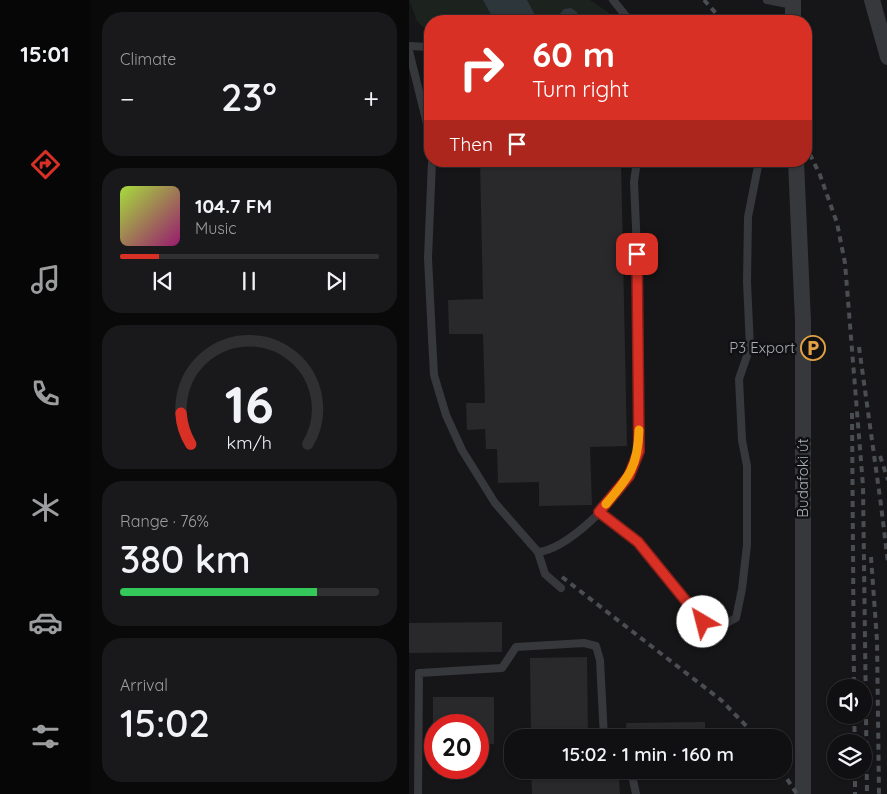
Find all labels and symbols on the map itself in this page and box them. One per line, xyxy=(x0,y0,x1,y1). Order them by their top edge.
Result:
pin xyxy=(616,233,658,275)
parking icon: P3 Export xyxy=(800,335,826,361)
place label: P3 Export xyxy=(729,338,795,357)
street label: Budafoki út xyxy=(793,438,812,518)
position arrow xyxy=(676,595,728,647)
speed limit sign: 20 xyxy=(424,714,489,779)

